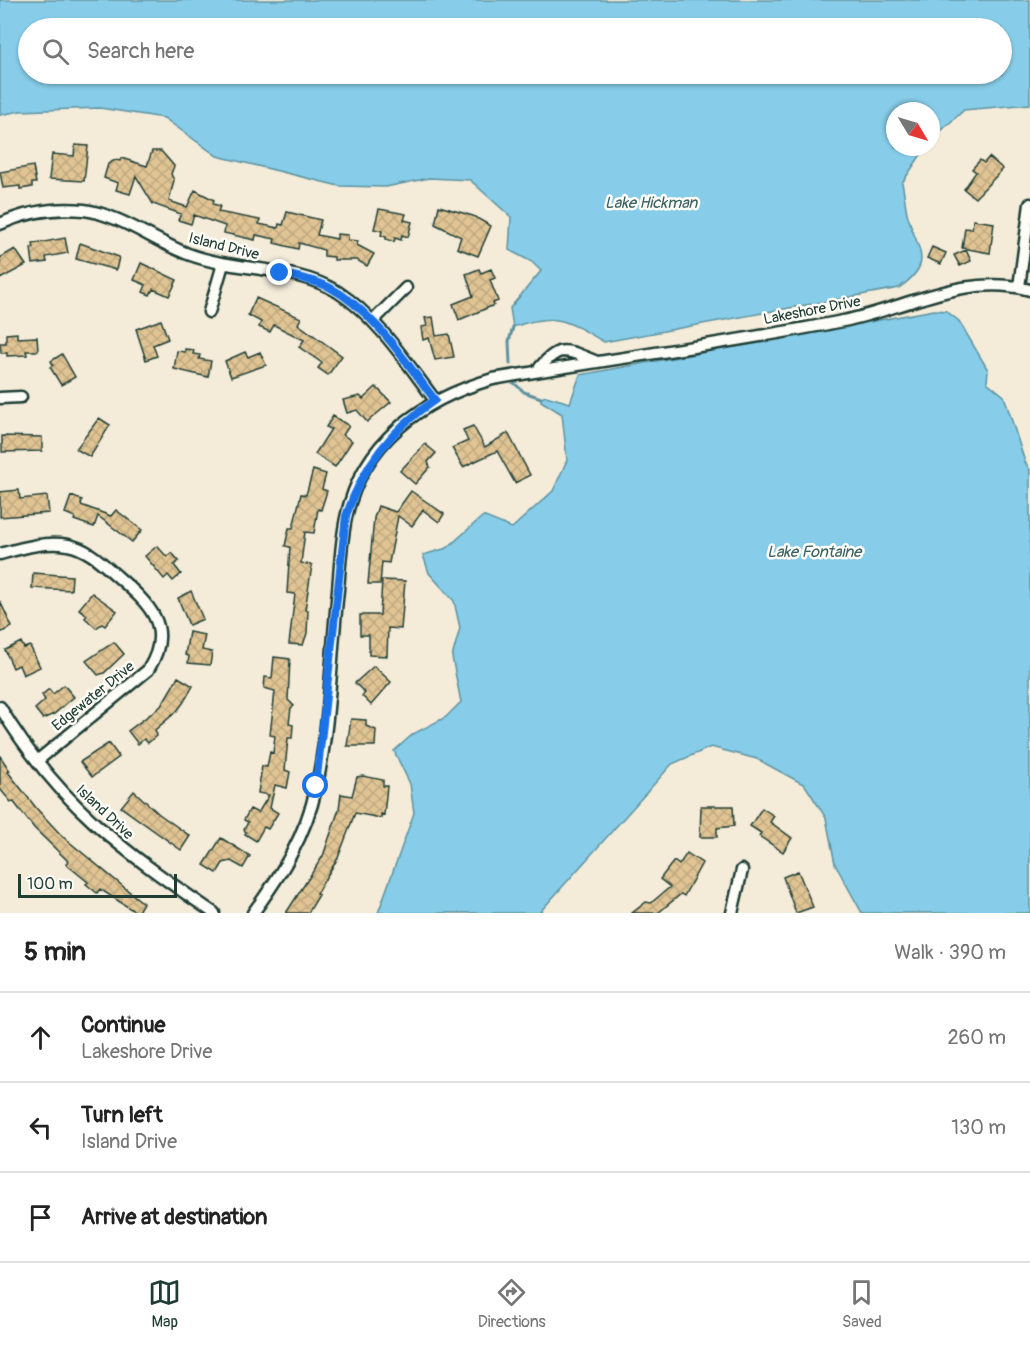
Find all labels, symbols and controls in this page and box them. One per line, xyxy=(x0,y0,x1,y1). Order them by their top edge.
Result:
search box xyxy=(18,18,1012,84)
icon: search xyxy=(39,35,72,68)
text: Search here xyxy=(87,37,194,65)
north arrow xyxy=(886,102,940,156)
water label: Lake Hickman xyxy=(605,193,698,213)
street label: Island Drive xyxy=(187,229,262,265)
route end xyxy=(266,259,292,285)
street label: Lakeshore Drive xyxy=(762,292,863,329)
water label: Lake Fontaine xyxy=(767,542,863,562)
street label: Edgewater Drive xyxy=(48,657,139,735)
route start xyxy=(302,772,328,798)
street label: Island Drive xyxy=(72,781,138,844)
scale bar xyxy=(18,871,177,898)
text: 100 m xyxy=(27,874,73,894)
text: 5 min xyxy=(24,936,86,968)
text: Walk · 390 m xyxy=(894,940,1006,965)
text: Continue xyxy=(81,1011,165,1039)
icon: ahead xyxy=(24,1021,57,1054)
text: 260 m xyxy=(947,1025,1006,1050)
text: Lakeshore Drive xyxy=(81,1039,212,1064)
text: Turn left xyxy=(81,1101,163,1129)
icon: left xyxy=(24,1111,57,1144)
text: 130 m xyxy=(951,1115,1006,1140)
text: Island Drive xyxy=(81,1129,177,1154)
icon: arrive xyxy=(24,1201,57,1234)
text: Arrive at destination xyxy=(81,1203,267,1231)
tab: Map xyxy=(148,1276,181,1332)
tab: Directions xyxy=(478,1276,546,1332)
tab: Saved xyxy=(842,1276,882,1332)

